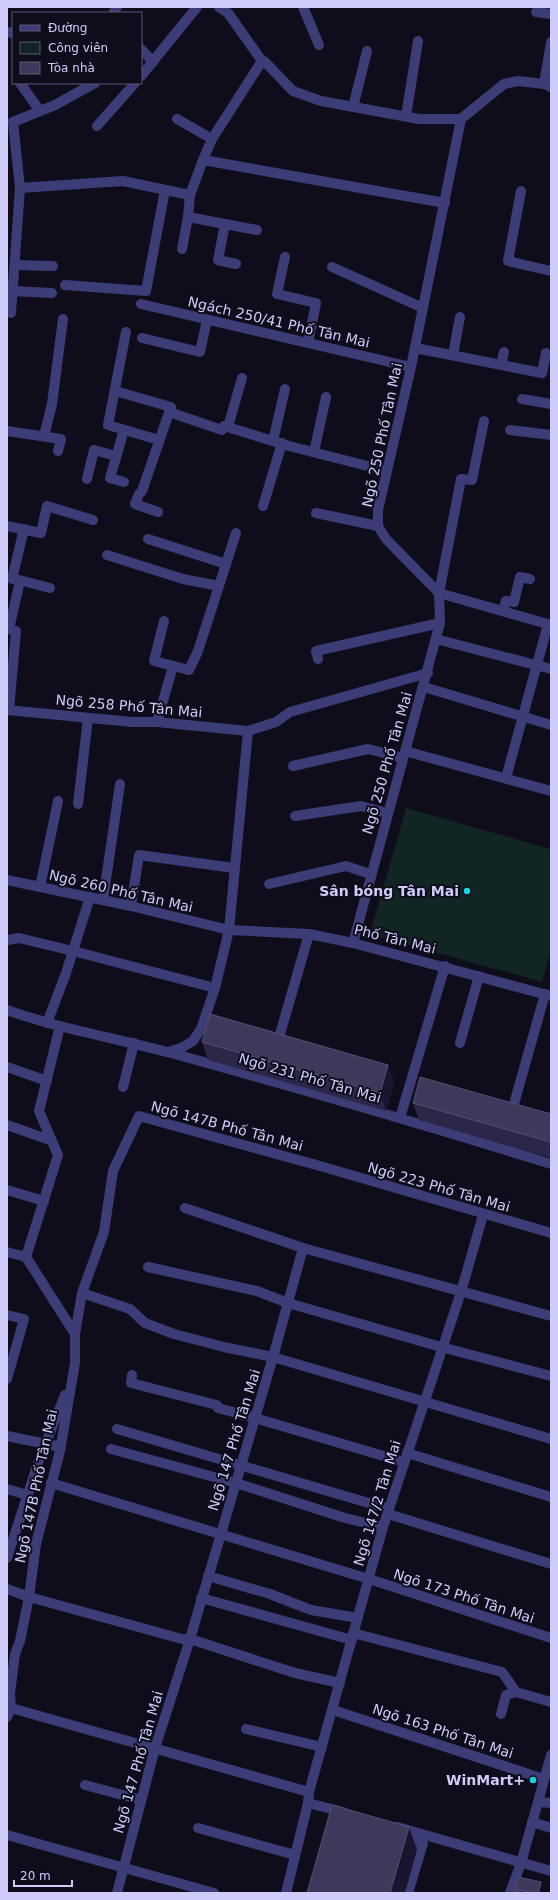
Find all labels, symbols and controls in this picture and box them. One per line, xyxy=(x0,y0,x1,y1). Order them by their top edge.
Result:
legend xyxy=(12,12,142,84)
text: Đường xyxy=(48,21,87,35)
text: Công viên xyxy=(48,41,108,55)
text: Tòa nhà xyxy=(47,61,95,75)
street label: Ngách 250/41 Phố Tân Mai xyxy=(186,293,372,351)
street label: Ngõ 250 Phố Tân Mai xyxy=(359,361,405,509)
street label: Ngõ 250 Phố Tân Mai xyxy=(359,690,415,836)
street label: Ngõ 258 Phố Tân Mai xyxy=(55,692,203,720)
street label: Ngõ 260 Phố Tân Mai xyxy=(47,867,195,915)
place label: Sân bóng Tân Mai xyxy=(319,883,459,899)
marker: Sân bóng Tân Mai xyxy=(462,886,472,896)
street label: Phố Tân Mai xyxy=(352,921,438,957)
street label: Ngõ 231 Phố Tân Mai xyxy=(237,1050,383,1106)
street label: Ngõ 147B Phố Tân Mai xyxy=(149,1098,305,1154)
street label: Ngõ 223 Phố Tân Mai xyxy=(366,1159,512,1215)
street label: Ngõ 147 Phố Tân Mai xyxy=(205,1367,263,1513)
street label: Ngõ 147B Phố Tân Mai xyxy=(12,1408,60,1564)
street label: Ngõ 147/2 Tân Mai xyxy=(350,1438,404,1568)
street label: Ngõ 173 Phố Tân Mai xyxy=(392,1566,536,1626)
street label: Ngõ 147 Phố Tân Mai xyxy=(110,1689,166,1835)
street label: Ngõ 163 Phố Tân Mai xyxy=(371,1701,515,1761)
place label: WinMart+ xyxy=(446,1772,525,1788)
marker: WinMart+ xyxy=(528,1775,538,1785)
scale bar xyxy=(14,1862,72,1888)
text: 20 m xyxy=(20,1869,51,1883)

